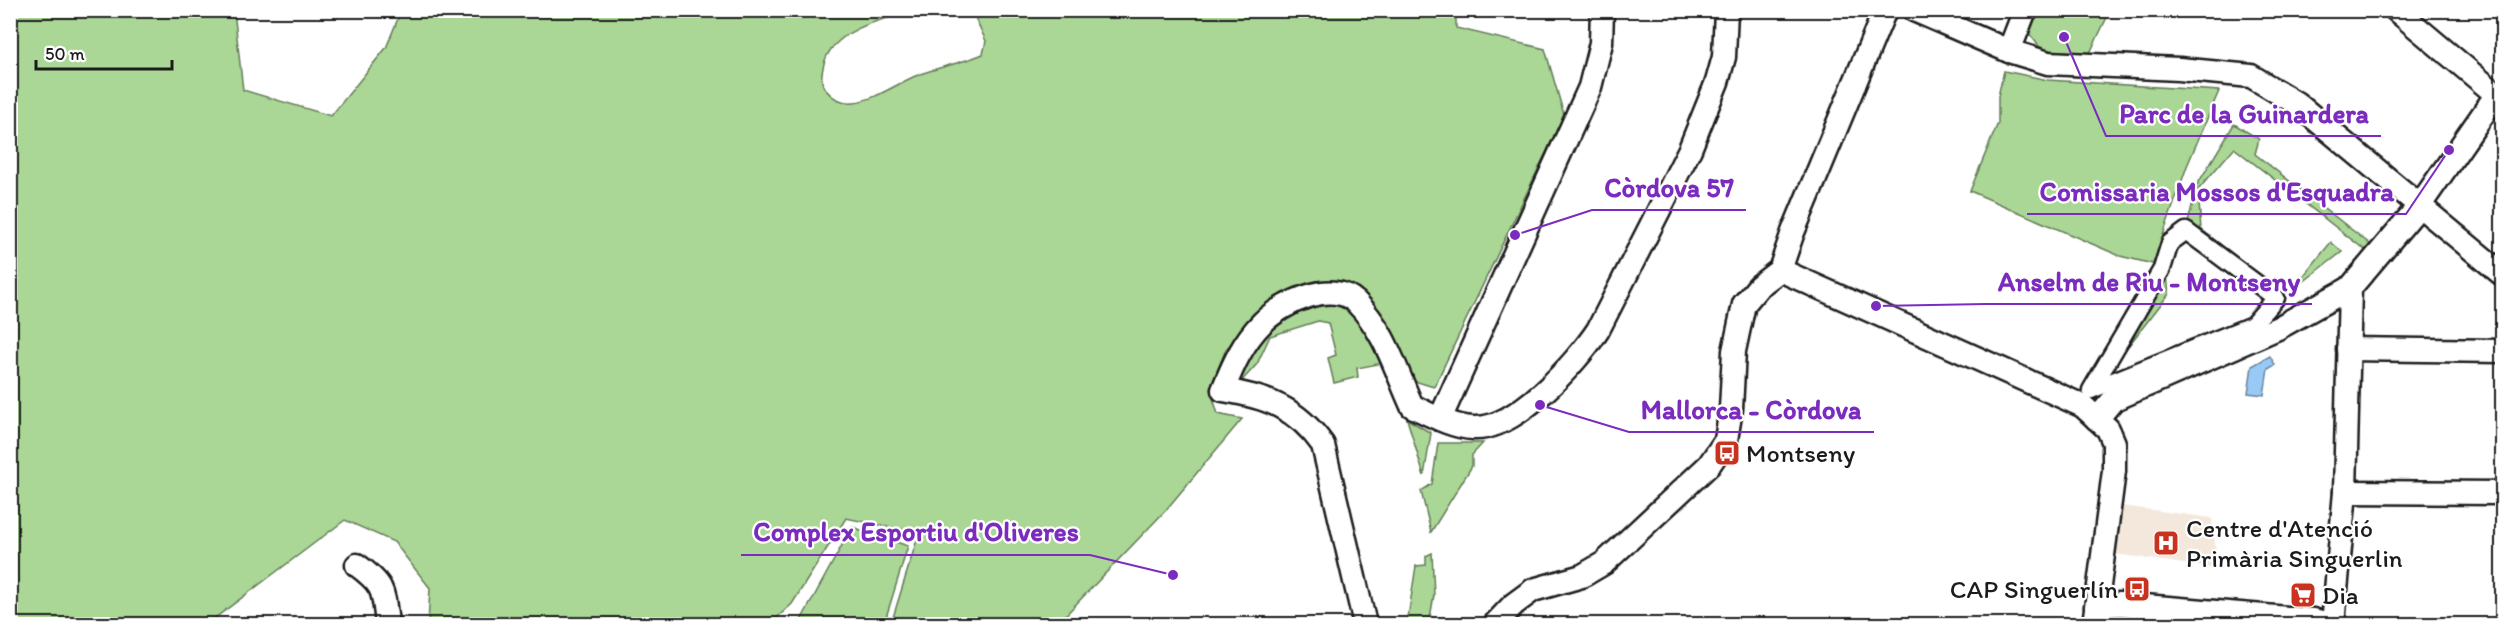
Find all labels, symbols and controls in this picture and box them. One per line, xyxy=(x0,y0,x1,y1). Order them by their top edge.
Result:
scale bar xyxy=(36,33,172,71)
text: 50 m xyxy=(45,43,85,65)
callout: Parc de la Guinardera xyxy=(2106,91,2381,136)
text: Parc de la Guinardera xyxy=(2119,97,2370,130)
callout: Còrdova 57 xyxy=(1592,165,1746,210)
callout: Comissaria Mossos d'Esquadra xyxy=(2027,169,2406,214)
text: Còrdova 57 xyxy=(1604,171,1734,204)
text: Comissaria Mossos d'Esquadra xyxy=(2040,175,2395,208)
callout: Anselm de Riu - Montseny xyxy=(1986,259,2312,304)
text: Anselm de Riu - Montseny xyxy=(1997,265,2300,298)
callout: Mallorca - Còrdova xyxy=(1629,387,1874,432)
text: Mallorca - Còrdova xyxy=(1641,393,1862,426)
place label: Montseny xyxy=(1746,437,1855,469)
bus stop icon: Montseny xyxy=(1712,438,1742,468)
callout: Complex Esportiu d'Oliveres xyxy=(741,510,1090,555)
place label: Centre d'Atenció Primària Singuerlin xyxy=(2186,512,2403,574)
text: Complex Esportiu d'Oliveres xyxy=(753,515,1079,548)
hospital icon: Centre d'Atenció Primària Singuerlin xyxy=(2151,528,2181,558)
place label: CAP Singuerlín xyxy=(1950,573,2118,605)
bus stop icon: CAP Singuerlín xyxy=(2122,574,2152,604)
place label: Dia xyxy=(2322,579,2359,611)
supermarket icon: Dia xyxy=(2288,580,2318,610)

